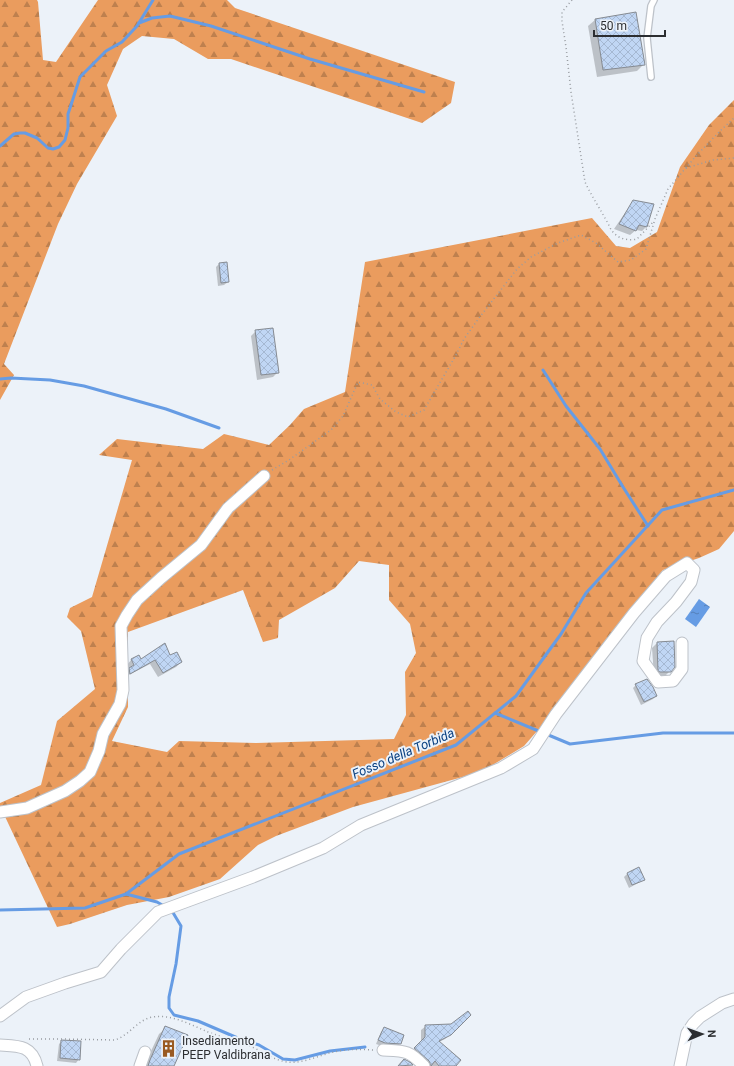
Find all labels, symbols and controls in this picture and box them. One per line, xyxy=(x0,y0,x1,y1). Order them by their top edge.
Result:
scale bar xyxy=(594,12,665,38)
text: 50 m xyxy=(600,19,627,33)
water label: Fosso della Torbida xyxy=(350,725,457,782)
north arrow xyxy=(682,1014,722,1054)
text: N xyxy=(705,1030,718,1038)
place label: Insediamento PEEP Valdibrana xyxy=(182,1034,271,1062)
building icon: Insediamento PEEP Valdibrana xyxy=(159,1038,179,1058)

